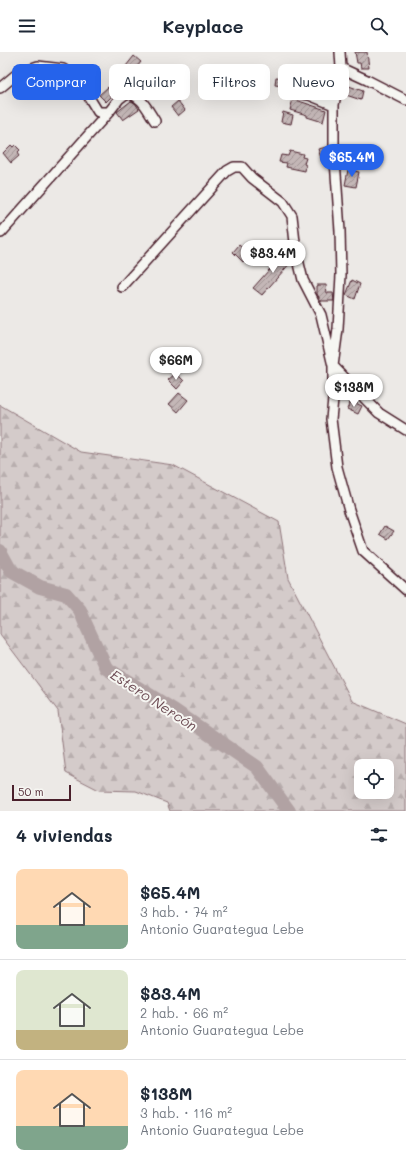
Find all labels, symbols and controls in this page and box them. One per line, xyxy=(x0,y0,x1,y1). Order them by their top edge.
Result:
text: Keyplace xyxy=(162,14,244,38)
icon: menu xyxy=(16,15,38,37)
icon: search xyxy=(368,15,390,37)
chip: Comprar xyxy=(12,64,101,100)
chip: Alquilar xyxy=(109,64,190,100)
chip: Filtros xyxy=(198,64,270,100)
chip: Nuevo xyxy=(278,64,349,100)
pin: $65.4M xyxy=(319,144,385,178)
text: $65.4M xyxy=(329,148,375,165)
pin: $83.4M xyxy=(240,240,306,274)
text: $83.4M xyxy=(250,244,296,261)
pin: $66M xyxy=(152,347,200,381)
text: $66M xyxy=(159,351,193,368)
pin: $138M xyxy=(326,374,382,408)
text: $138M xyxy=(334,378,374,395)
water label: Estero Nercón xyxy=(107,665,201,735)
map controls xyxy=(354,759,394,799)
button: locate xyxy=(354,759,394,799)
scale bar xyxy=(12,783,71,802)
text: 50 m xyxy=(18,784,44,799)
text: 4 viviendas xyxy=(16,824,112,846)
icon: filters xyxy=(368,824,390,846)
text: $65.4M xyxy=(140,881,201,903)
icon: home xyxy=(48,885,96,933)
text: 3 hab. · 74 m² xyxy=(140,903,228,920)
text: Antonio Guarategua Lebe xyxy=(140,920,304,937)
text: $83.4M xyxy=(140,982,201,1004)
icon: home xyxy=(48,986,96,1034)
text: 2 hab. · 66 m² xyxy=(140,1004,228,1021)
text: Antonio Guarategua Lebe xyxy=(140,1021,304,1038)
text: $138M xyxy=(140,1082,193,1104)
icon: home xyxy=(48,1086,96,1134)
text: 3 hab. · 116 m² xyxy=(140,1104,232,1121)
text: Antonio Guarategua Lebe xyxy=(140,1121,304,1138)

